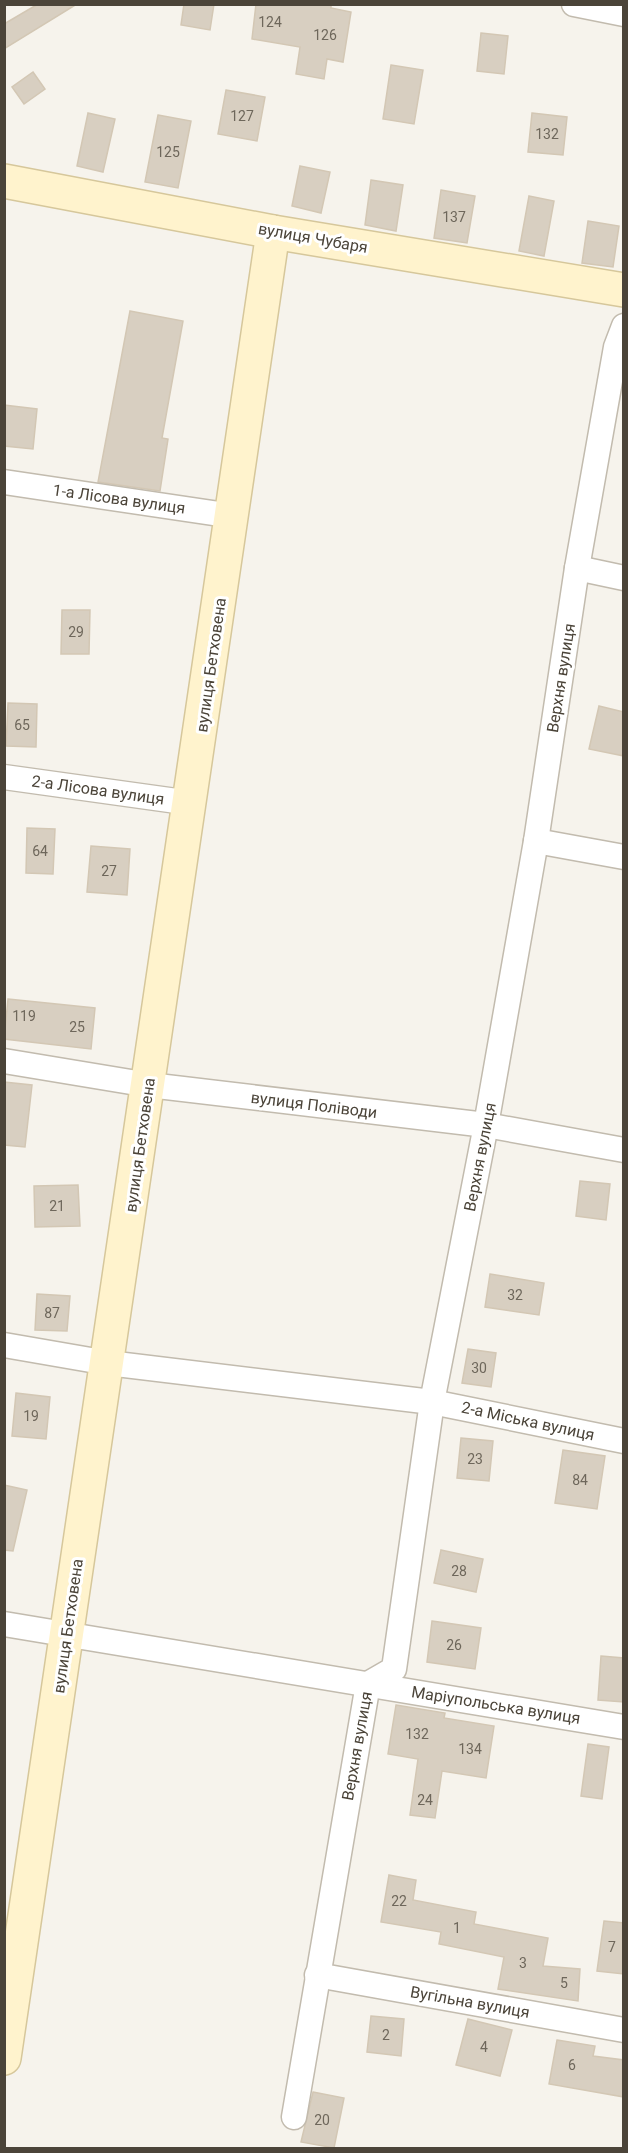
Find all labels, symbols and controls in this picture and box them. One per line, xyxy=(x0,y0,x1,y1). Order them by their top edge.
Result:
house number: 124 xyxy=(258,14,282,30)
house number: 126 xyxy=(313,27,337,43)
house number: 127 xyxy=(230,108,254,124)
house number: 132 xyxy=(535,126,559,142)
house number: 125 xyxy=(156,144,180,160)
house number: 137 xyxy=(442,209,466,225)
street label: вулиця Чубаря xyxy=(257,219,369,257)
street label: 1-а Лісова вулиця xyxy=(51,480,187,518)
street label: вулиця Бетховена xyxy=(192,596,230,734)
street label: Верхня вулиця xyxy=(543,622,579,734)
house number: 29 xyxy=(68,624,84,640)
house number: 65 xyxy=(14,717,30,733)
street label: 2-а Лісова вулиця xyxy=(30,771,166,809)
house number: 64 xyxy=(32,843,48,859)
house number: 27 xyxy=(101,863,117,879)
house number: 119 xyxy=(12,1008,36,1024)
house number: 25 xyxy=(69,1019,85,1035)
street label: вулиця Бетховена xyxy=(121,1076,159,1214)
street label: вулиця Поліводи xyxy=(250,1088,378,1122)
street label: Верхня вулиця xyxy=(460,1101,500,1213)
house number: 21 xyxy=(49,1198,65,1214)
house number: 32 xyxy=(507,1287,523,1303)
house number: 87 xyxy=(44,1305,60,1321)
house number: 30 xyxy=(471,1360,487,1376)
street label: 2-а Міська вулиця xyxy=(460,1398,596,1444)
house number: 19 xyxy=(23,1408,39,1424)
house number: 23 xyxy=(467,1451,483,1467)
house number: 84 xyxy=(572,1472,588,1488)
street label: вулиця Бетховена xyxy=(49,1557,87,1695)
house number: 28 xyxy=(451,1563,467,1579)
house number: 26 xyxy=(446,1637,462,1653)
street label: Маріупольська вулиця xyxy=(410,1682,582,1728)
street label: Верхня вулиця xyxy=(338,1690,376,1802)
house number: 132 xyxy=(405,1726,429,1742)
house number: 134 xyxy=(458,1741,482,1757)
house number: 24 xyxy=(417,1792,433,1808)
house number: 22 xyxy=(391,1893,407,1909)
house number: 1 xyxy=(453,1920,461,1936)
house number: 7 xyxy=(608,1939,616,1955)
house number: 3 xyxy=(519,1955,527,1971)
house number: 5 xyxy=(560,1975,568,1991)
street label: Вугільна вулиця xyxy=(409,1982,531,2022)
house number: 2 xyxy=(382,2027,390,2043)
house number: 4 xyxy=(480,2039,488,2055)
house number: 6 xyxy=(568,2057,576,2073)
house number: 20 xyxy=(314,2112,330,2128)

